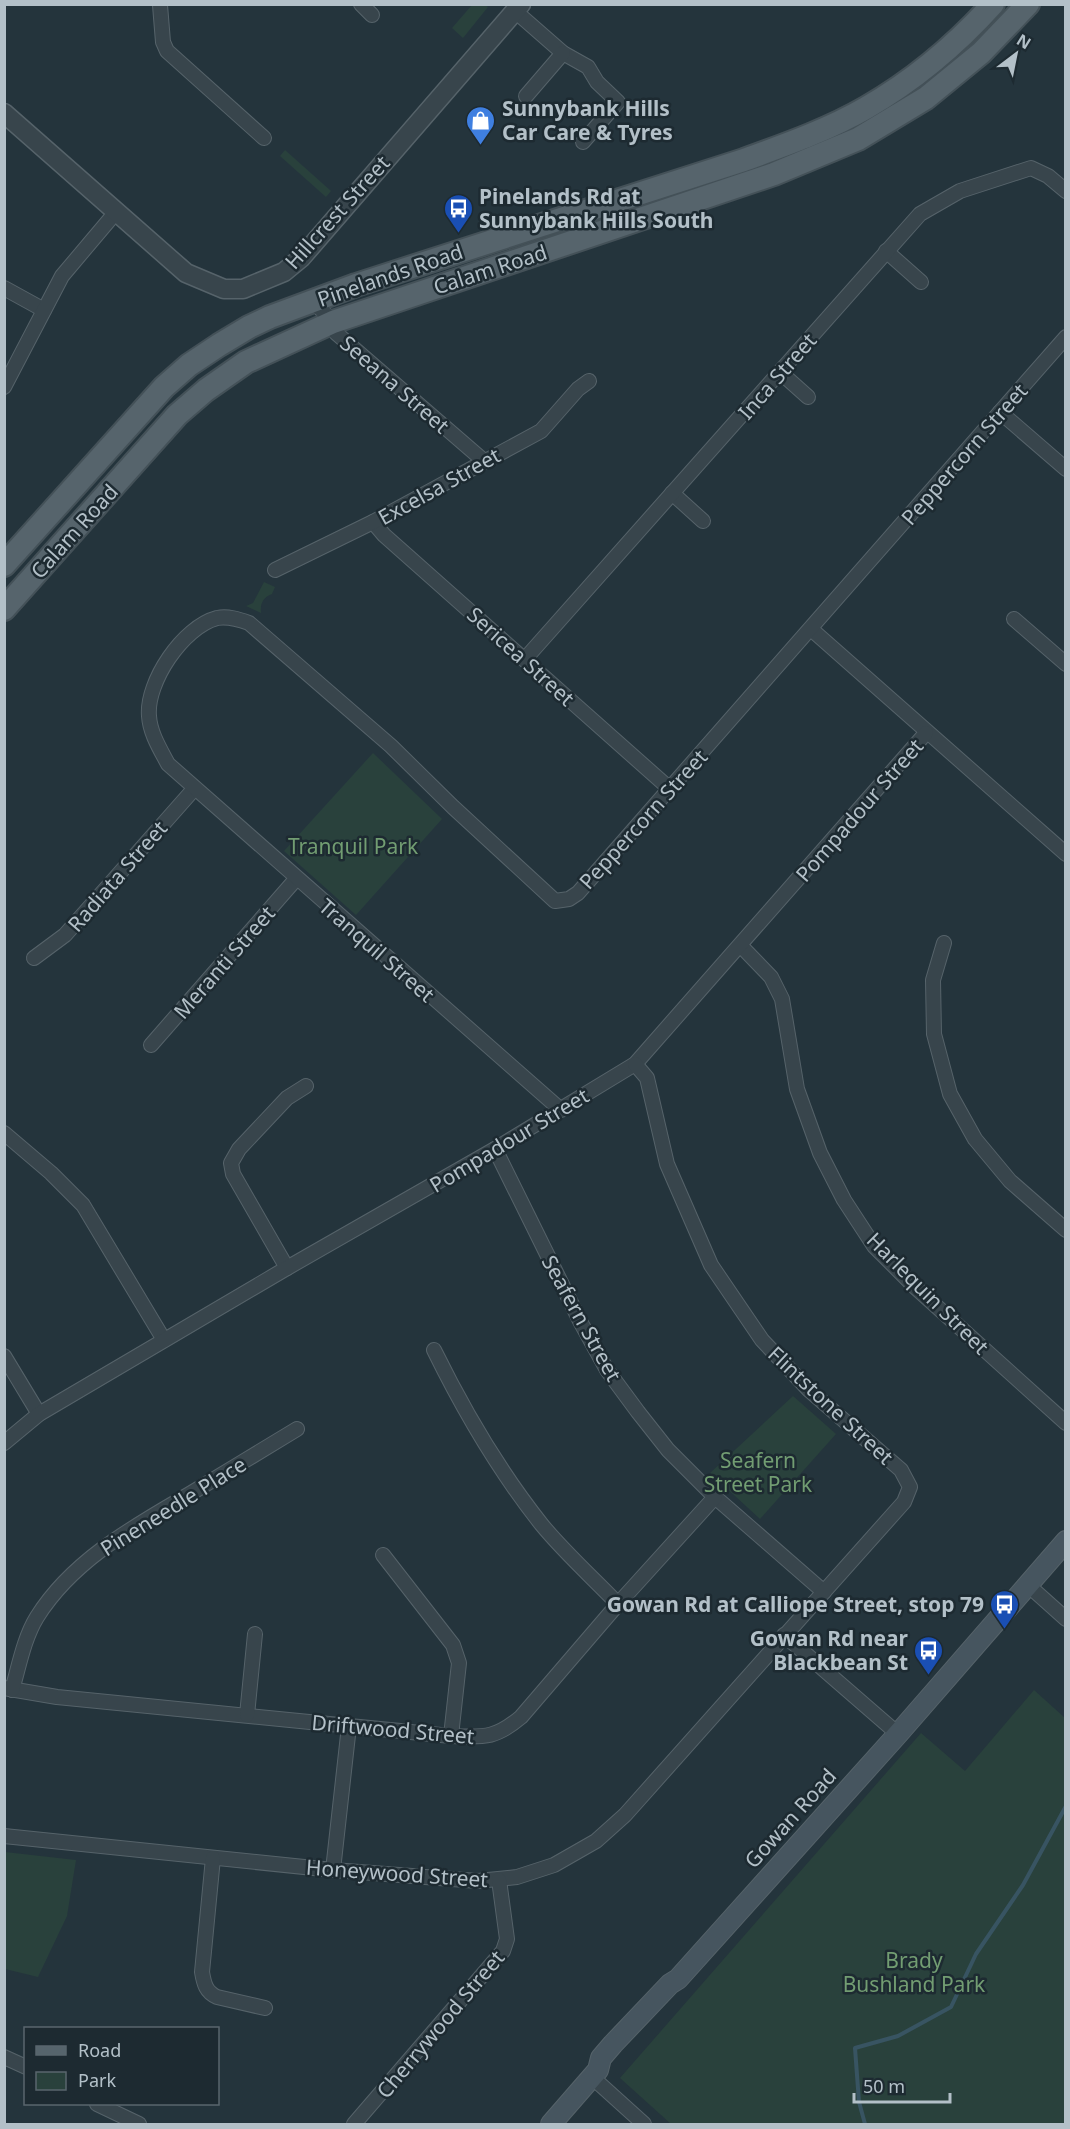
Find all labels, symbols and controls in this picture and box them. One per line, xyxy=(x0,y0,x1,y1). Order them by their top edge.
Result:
north arrow xyxy=(986,24,1046,84)
text: N xyxy=(1013,29,1035,54)
place label: Sunnybank Hills Car Care & Tyres xyxy=(502,94,673,146)
shop icon: Sunnybank Hills Car Care & Tyres xyxy=(465,104,497,146)
street label: Hillcrest Street xyxy=(279,149,396,275)
place label: Pinelands Rd at Sunnybank Hills South xyxy=(479,182,713,234)
bus stop icon: Pinelands Rd at Sunnybank Hills South xyxy=(442,192,474,234)
street label: Pinelands Road xyxy=(314,237,466,313)
street label: Calam Road xyxy=(430,237,550,301)
street label: Inca Street xyxy=(732,326,823,425)
street label: Seeana Street xyxy=(335,329,456,439)
street label: Peppercorn Street xyxy=(895,377,1034,531)
street label: Excelsa Street xyxy=(373,441,505,531)
street label: Calam Road xyxy=(24,478,124,584)
street label: Sericea Street xyxy=(461,600,581,712)
street label: Pompadour Street xyxy=(789,732,929,888)
street label: Peppercorn Street xyxy=(573,743,714,895)
street label: Radiata Street xyxy=(61,814,173,937)
park label: Tranquil Park xyxy=(288,832,419,860)
street label: Tranquil Street xyxy=(313,892,441,1008)
street label: Meranti Street xyxy=(167,899,281,1024)
street label: Pompadour Street xyxy=(424,1081,594,1199)
street label: Harlequin Street xyxy=(861,1226,995,1360)
street label: Seafern Street xyxy=(536,1250,628,1386)
street label: Flintstone Street xyxy=(762,1340,900,1471)
park label: Seafern Street Park xyxy=(704,1446,813,1498)
street label: Pineneedle Place xyxy=(95,1450,251,1562)
bus stop icon: Gowan Rd at Calliope Street, stop 79 xyxy=(989,1588,1021,1630)
place label: Gowan Rd at Calliope Street, stop 79 xyxy=(607,1590,984,1618)
place label: Gowan Rd near Blackbean St xyxy=(750,1624,909,1676)
bus stop icon: Gowan Rd near Blackbean St xyxy=(913,1634,945,1676)
street label: Driftwood Street xyxy=(311,1708,476,1750)
street label: Gowan Road xyxy=(738,1762,842,1874)
street label: Honeywood Street xyxy=(305,1853,489,1893)
street label: Cherrywood Street xyxy=(370,1944,510,2104)
park label: Brady Bushland Park xyxy=(843,1946,986,1998)
legend xyxy=(24,2027,219,2105)
text: Road xyxy=(78,2038,121,2062)
scale bar xyxy=(854,2066,950,2104)
text: Park xyxy=(78,2068,116,2092)
text: 50 m xyxy=(863,2074,905,2098)

